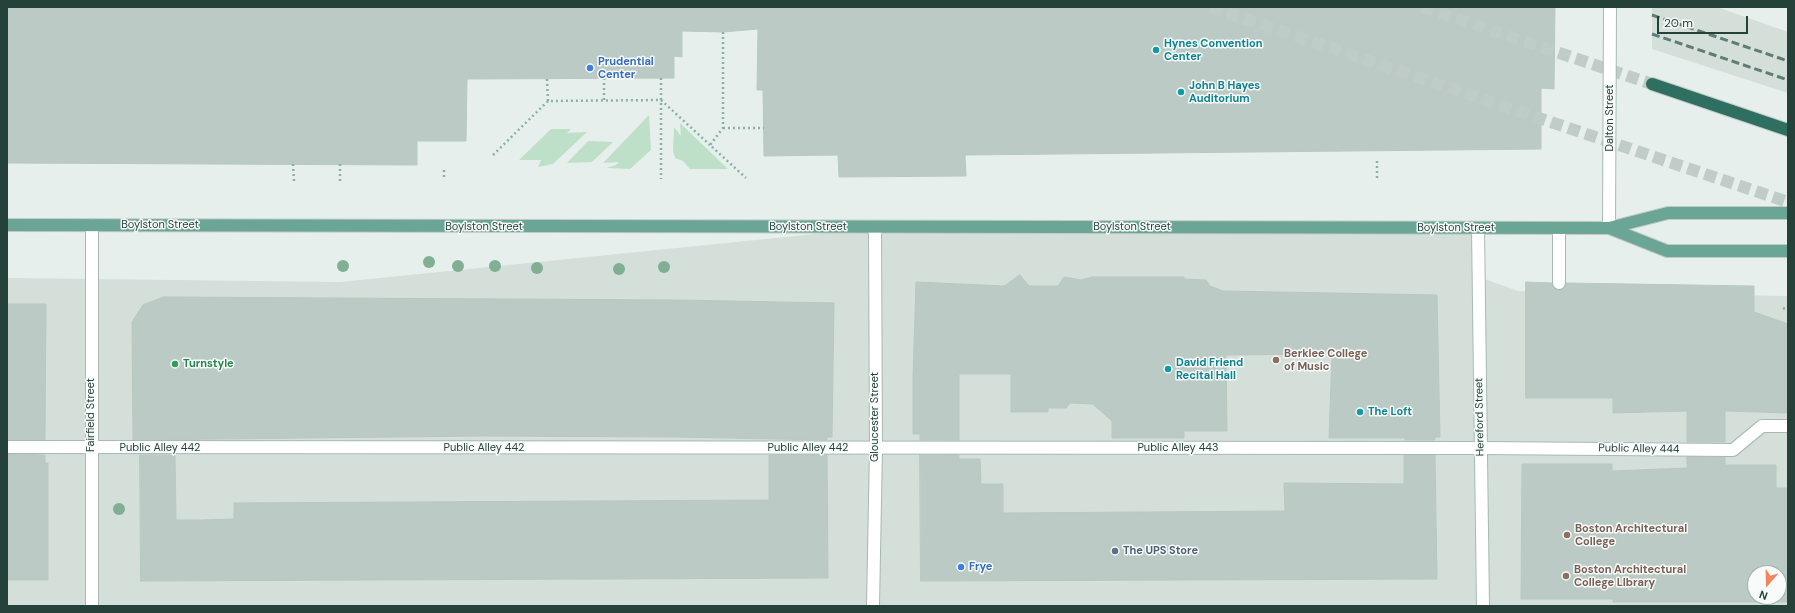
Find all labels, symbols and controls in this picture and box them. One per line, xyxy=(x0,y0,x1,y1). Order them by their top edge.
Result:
scale bar xyxy=(1659,8,1750,34)
text: 20 m xyxy=(1664,15,1693,31)
place label: Hynes Convention Center xyxy=(1164,37,1263,63)
marker: Hynes Convention Center xyxy=(1151,45,1161,55)
place label: Prudential Center xyxy=(598,55,654,81)
marker: Prudential Center xyxy=(585,63,595,73)
place label: John B Hayes Auditorium xyxy=(1189,79,1260,105)
street label: Dalton Street xyxy=(1603,84,1617,152)
marker: John B Hayes Auditorium xyxy=(1176,87,1186,97)
street label: Boylston Street xyxy=(121,218,199,232)
street label: Boylston Street xyxy=(445,220,523,234)
street label: Boylston Street xyxy=(769,220,847,234)
street label: Boylston Street xyxy=(1093,220,1171,234)
street label: Boylston Street xyxy=(1417,221,1495,235)
place label: Berklee College of Music xyxy=(1284,347,1367,373)
marker: Berklee College of Music xyxy=(1271,355,1281,365)
place label: David Friend Recital Hall xyxy=(1176,356,1243,382)
place label: Turnstyle xyxy=(183,357,234,371)
marker: Turnstyle xyxy=(170,359,180,369)
marker: David Friend Recital Hall xyxy=(1163,364,1173,374)
street label: Gloucester Street xyxy=(868,372,882,462)
street label: Fairfield Street xyxy=(84,378,98,452)
street label: Hereford Street xyxy=(1473,378,1487,456)
place label: The Loft xyxy=(1368,405,1412,419)
marker: The Loft xyxy=(1355,407,1365,417)
street label: Public Alley 442 xyxy=(120,441,200,455)
street label: Public Alley 442 xyxy=(444,441,524,455)
street label: Public Alley 442 xyxy=(768,441,848,455)
street label: Public Alley 443 xyxy=(1137,441,1219,455)
street label: Public Alley 444 xyxy=(1598,442,1680,456)
place label: Boston Architectural College xyxy=(1575,522,1687,548)
marker: Boston Architectural College xyxy=(1562,530,1572,540)
place label: The UPS Store xyxy=(1123,544,1198,558)
marker: The UPS Store xyxy=(1110,546,1120,556)
place label: Frye xyxy=(969,560,992,574)
marker: Frye xyxy=(956,562,966,572)
place label: Boston Architectural College LIbrary xyxy=(1574,563,1686,589)
north arrow xyxy=(1747,565,1787,605)
marker: Boston Architectural College LIbrary xyxy=(1561,571,1571,581)
text: N xyxy=(1757,587,1769,603)

